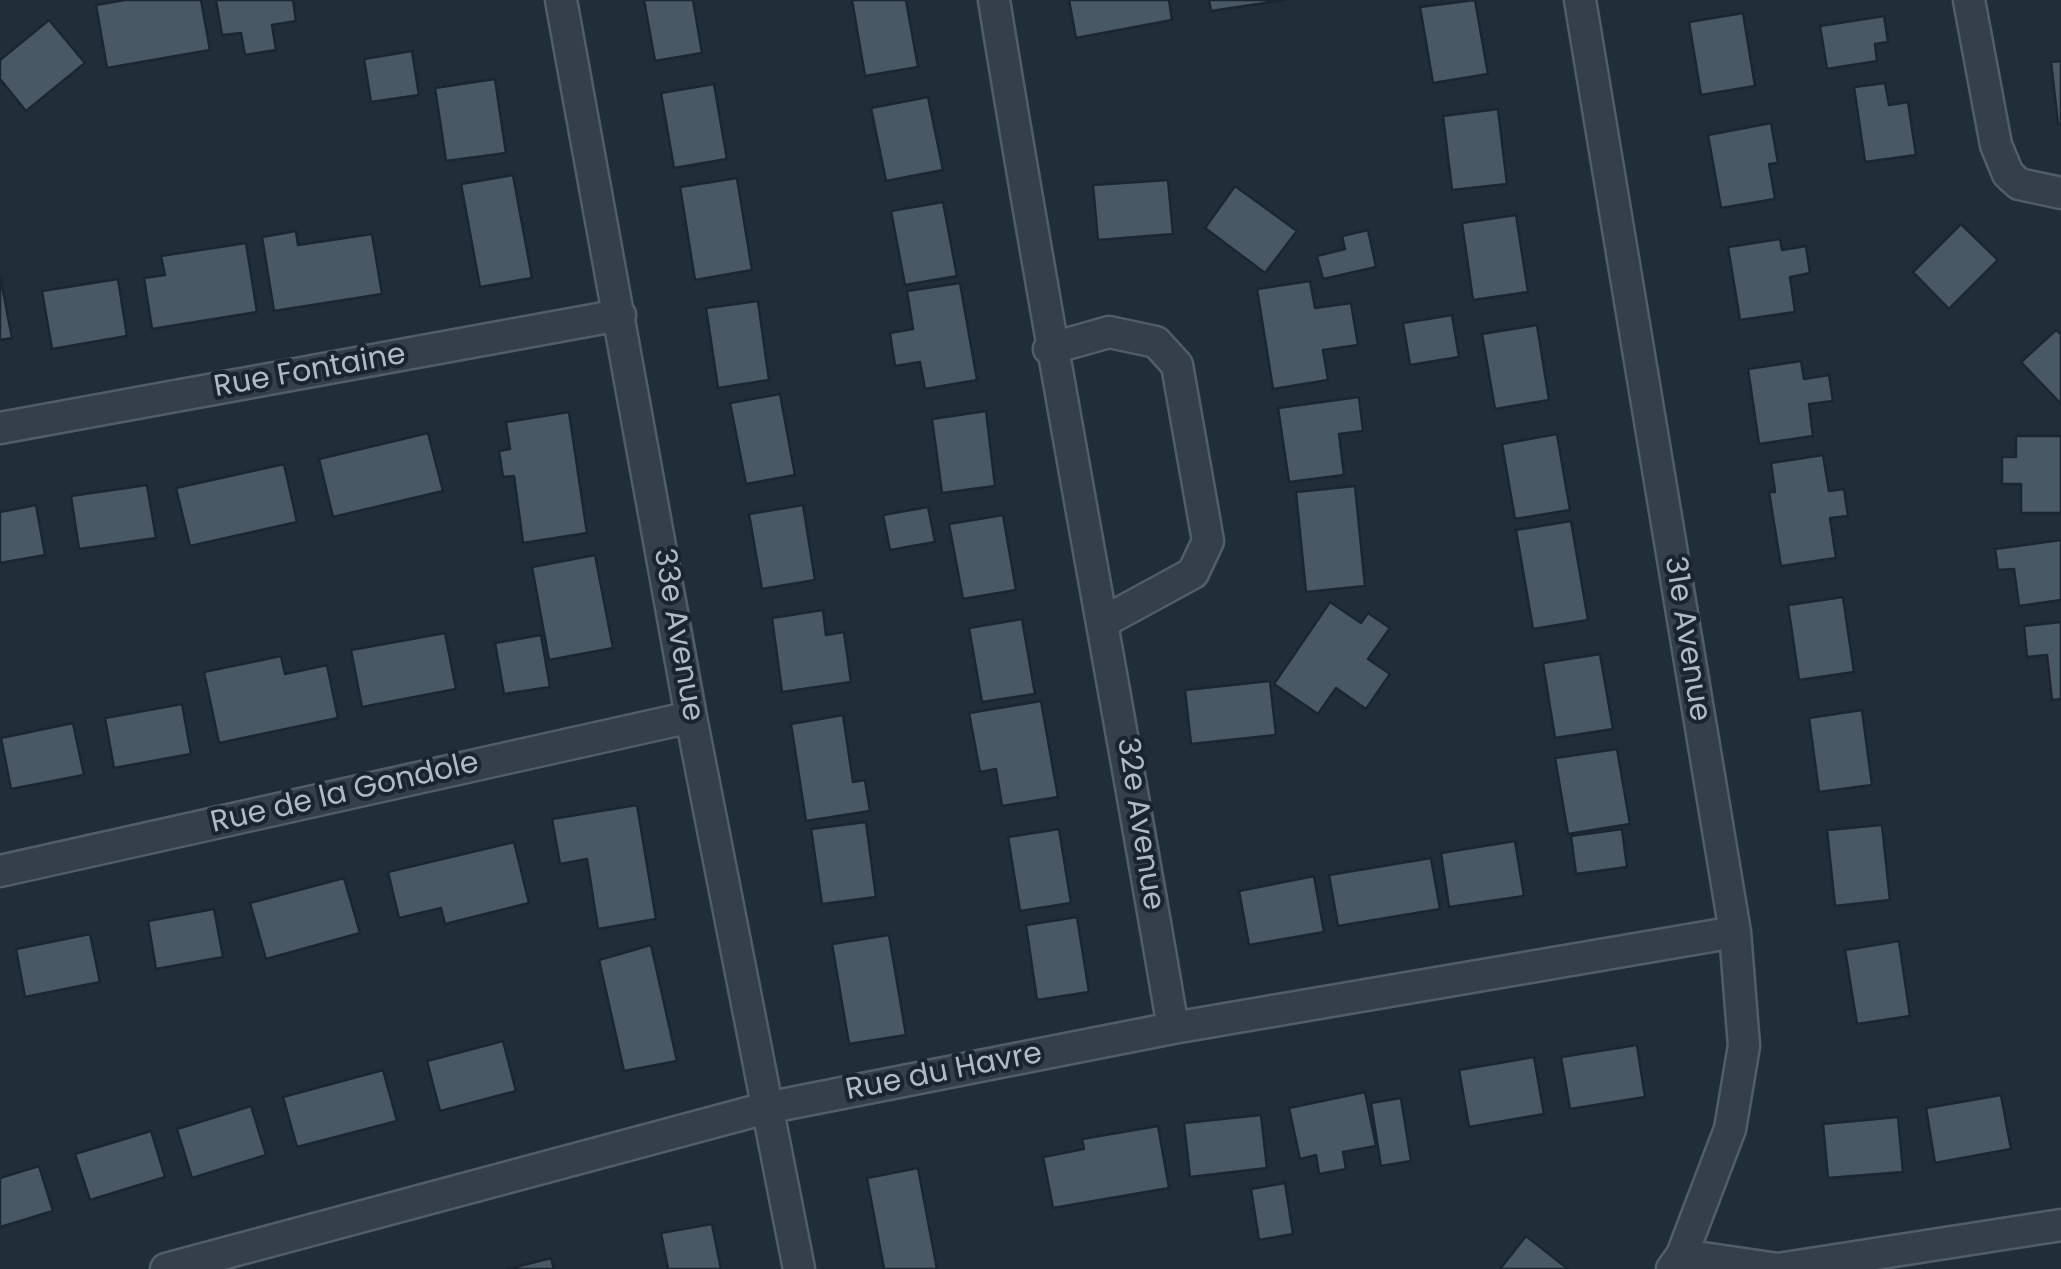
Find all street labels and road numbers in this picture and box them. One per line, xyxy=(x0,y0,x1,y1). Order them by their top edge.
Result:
street label: Rue Fontaine xyxy=(211,337,409,407)
street label: 33e Avenue xyxy=(644,546,710,724)
street label: 31e Avenue xyxy=(1655,554,1717,724)
street label: 32e Avenue xyxy=(1108,735,1170,913)
street label: Rue de la Gondole xyxy=(208,746,482,842)
street label: Rue du Havre xyxy=(843,1036,1045,1110)

